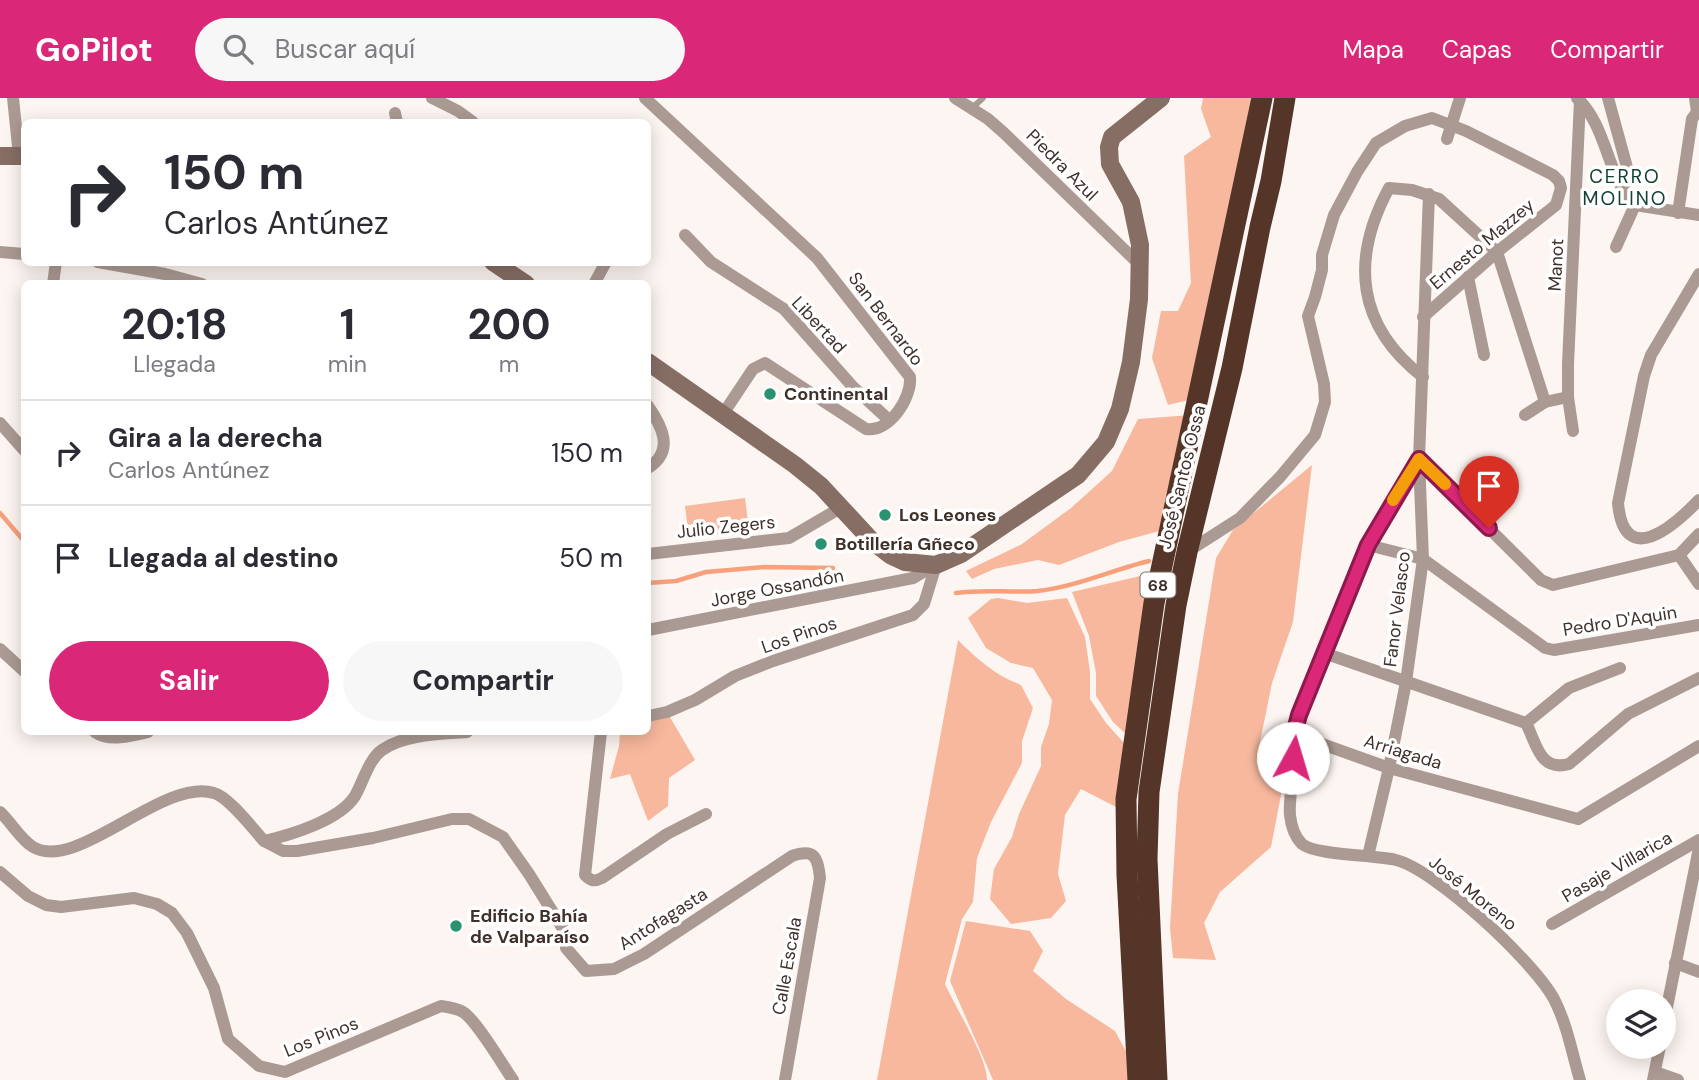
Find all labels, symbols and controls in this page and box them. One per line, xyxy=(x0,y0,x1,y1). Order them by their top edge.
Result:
search box xyxy=(195,18,685,81)
text: GoPilot xyxy=(35,28,153,71)
icon: search xyxy=(219,30,257,68)
text: Buscar aquí xyxy=(275,32,415,66)
text: Mapa xyxy=(1342,34,1404,65)
text: Capas xyxy=(1442,34,1512,65)
text: Compartir xyxy=(1550,34,1664,65)
street label: Piedra Azul xyxy=(1021,124,1103,206)
text: 150 m xyxy=(164,140,304,204)
icon: right xyxy=(49,147,140,238)
district label: CERRO MOLINO xyxy=(1583,164,1667,211)
street label: Ernesto Mazzey xyxy=(1425,193,1539,295)
text: Carlos Antúnez xyxy=(164,202,389,244)
street label: Manot xyxy=(1543,238,1569,292)
street label: San Bernardo xyxy=(843,267,929,371)
street label: Libertad xyxy=(786,291,852,359)
text: 20:18 xyxy=(121,297,228,352)
text: 1 xyxy=(340,297,355,352)
text: 200 xyxy=(467,297,551,352)
text: Llegada xyxy=(133,349,216,379)
text: min xyxy=(328,349,367,379)
text: m xyxy=(499,349,519,379)
place label: Continental xyxy=(784,382,888,406)
marker: Continental xyxy=(762,386,778,402)
street label: José Santos Ossa xyxy=(1153,403,1211,551)
text: Gira a la derecha xyxy=(108,421,323,455)
icon: right xyxy=(49,434,87,472)
text: 150 m xyxy=(551,436,623,470)
text: Carlos Antúnez xyxy=(108,455,269,485)
pin xyxy=(1459,456,1519,528)
icon: arrive xyxy=(1470,467,1508,505)
place label: Los Leones xyxy=(899,503,996,527)
marker: Los Leones xyxy=(877,507,893,523)
street label: Julio Zegers xyxy=(676,510,776,544)
place label: Botillería Gñeco xyxy=(835,532,975,556)
marker: Botillería Gñeco xyxy=(813,536,829,552)
icon: arrive xyxy=(49,539,87,577)
text: Llegada al destino xyxy=(108,541,339,575)
text: 50 m xyxy=(559,541,623,575)
street label: Fanor Velasco xyxy=(1378,550,1416,668)
street label: Jorge Ossandón xyxy=(708,563,846,613)
road number: 68 xyxy=(1140,572,1176,598)
street label: Pedro D'Aquin xyxy=(1561,600,1679,642)
street label: Los Pinos xyxy=(758,611,840,659)
button: Salir xyxy=(49,641,329,721)
button: Compartir xyxy=(343,641,623,721)
position arrow xyxy=(1256,721,1330,795)
street label: Arriagada xyxy=(1361,729,1445,775)
street label: Pasaje Villarica xyxy=(1558,826,1676,908)
street label: José Moreno xyxy=(1424,850,1522,936)
street label: Antofagasta xyxy=(614,882,712,956)
place label: Edificio Bahía de Valparaíso xyxy=(470,904,589,949)
street label: Calle Escala xyxy=(767,915,807,1017)
marker: Edificio Bahía de Valparaíso xyxy=(448,918,464,934)
map controls xyxy=(1606,989,1676,1059)
button: layers xyxy=(1606,989,1676,1059)
street label: Los Pinos xyxy=(280,1011,362,1063)

